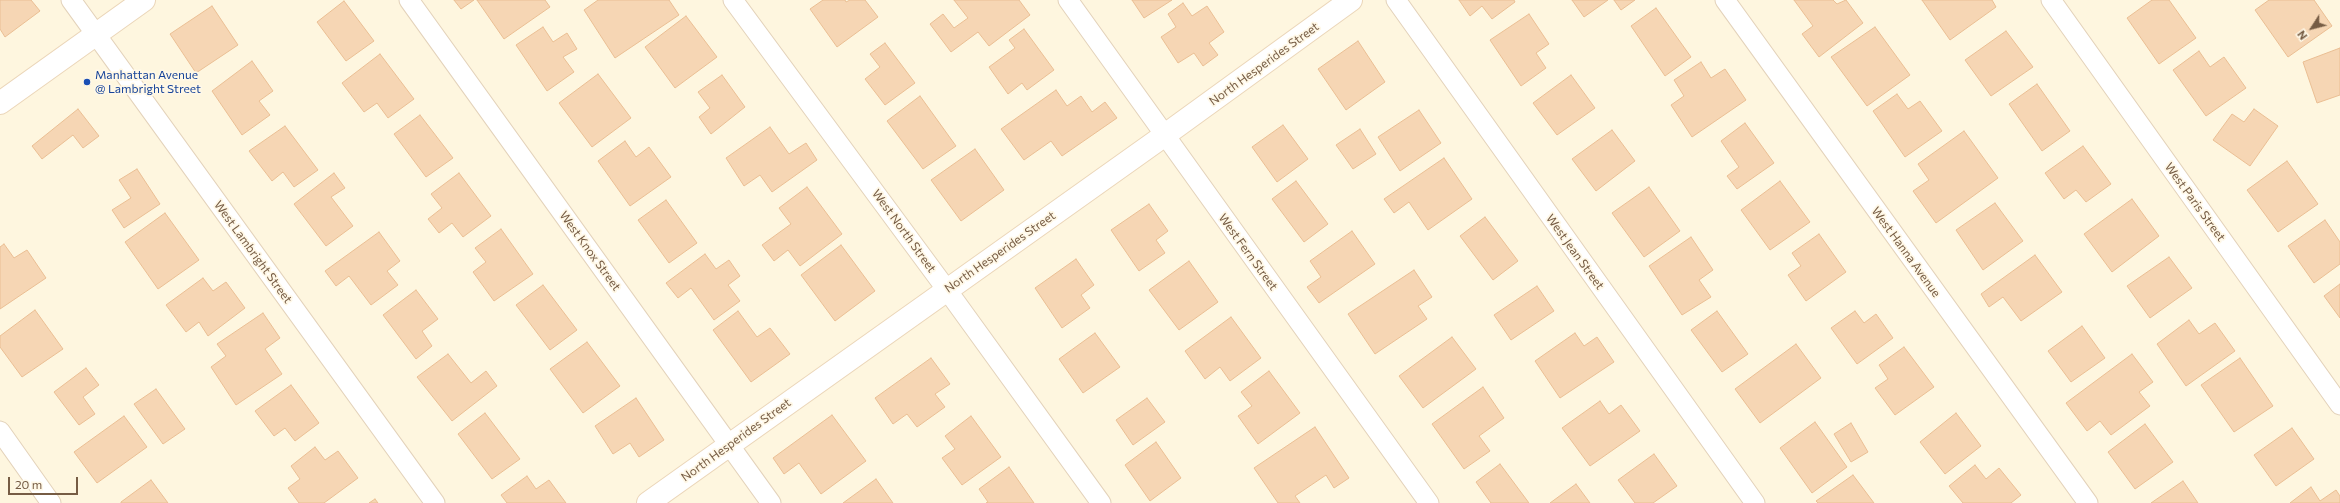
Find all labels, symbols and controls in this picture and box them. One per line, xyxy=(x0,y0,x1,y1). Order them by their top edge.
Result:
north arrow xyxy=(2292,8,2332,48)
street label: North Hesperides Street xyxy=(1206,19,1322,109)
text: N xyxy=(2294,28,2310,43)
place label: Manhattan Avenue @ Lambright Street xyxy=(95,68,201,96)
marker: Manhattan Avenue @ Lambright Street xyxy=(82,77,92,87)
street label: West Paris Street xyxy=(2162,160,2228,244)
street label: West North Street xyxy=(869,187,939,275)
street label: West Lambright Street xyxy=(211,198,295,306)
street label: West Hanna Avenue xyxy=(1868,204,1944,300)
street label: West Knox Street xyxy=(556,208,624,294)
street label: North Hesperides Street xyxy=(942,208,1058,296)
street label: West Fern Street xyxy=(1215,211,1281,293)
street label: West Jean Street xyxy=(1543,212,1607,292)
street label: North Hesperides Street xyxy=(678,395,794,485)
scale bar xyxy=(10,469,80,495)
text: 20 m xyxy=(15,477,42,491)

